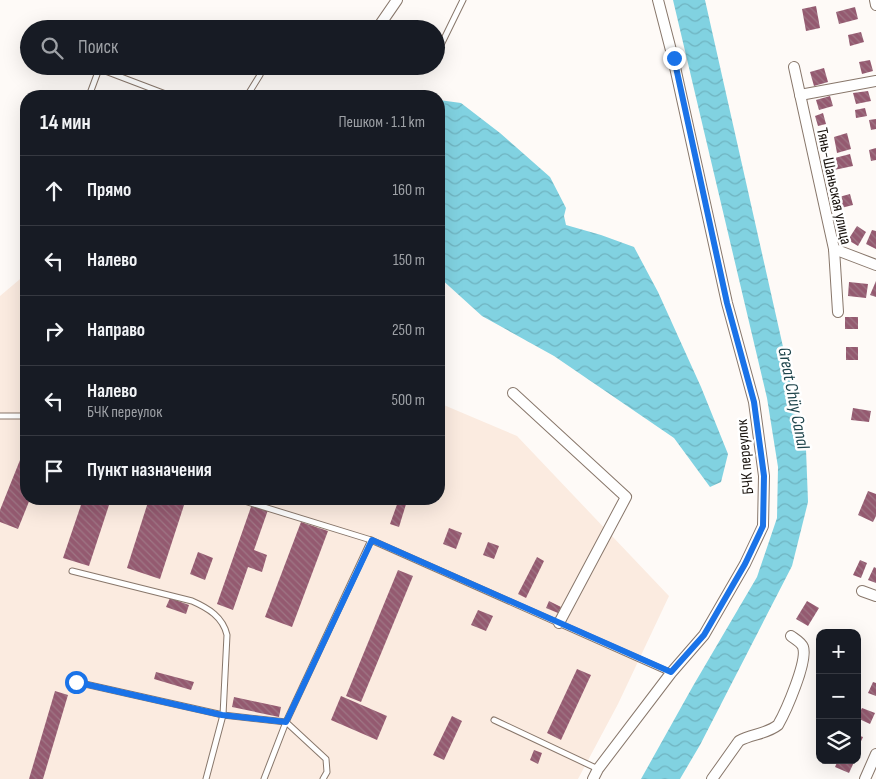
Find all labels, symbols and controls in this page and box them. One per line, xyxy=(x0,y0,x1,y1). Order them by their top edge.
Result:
search box xyxy=(20,20,445,75)
icon: search xyxy=(38,34,66,62)
text: Поиск xyxy=(78,36,118,59)
route end xyxy=(663,47,686,70)
text: 14 мин xyxy=(40,110,91,135)
text: Пешком · 1.1 km xyxy=(338,113,425,132)
street label: Тянь-Шаньская улица xyxy=(812,126,855,246)
icon: ahead xyxy=(40,177,68,205)
text: Прямо xyxy=(87,179,131,202)
text: 160 m xyxy=(392,181,425,200)
icon: left xyxy=(40,247,68,275)
text: Налево xyxy=(87,249,137,272)
text: 150 m xyxy=(393,251,425,270)
icon: right xyxy=(40,317,68,345)
text: Направо xyxy=(87,319,145,342)
text: 250 m xyxy=(392,321,425,340)
water label: Great Chüy Canal xyxy=(773,345,814,451)
text: Налево xyxy=(87,380,137,403)
icon: left xyxy=(40,387,68,415)
text: 500 m xyxy=(391,391,425,410)
text: БЧК переулок xyxy=(87,403,162,422)
street label: БЧК переулок xyxy=(733,418,758,495)
icon: arrive xyxy=(40,457,68,485)
text: Пункт назначения xyxy=(87,459,212,482)
map controls xyxy=(816,629,861,764)
button: + xyxy=(816,629,861,674)
route start xyxy=(65,671,88,694)
button: − xyxy=(816,674,861,719)
button: layers xyxy=(816,719,861,764)

